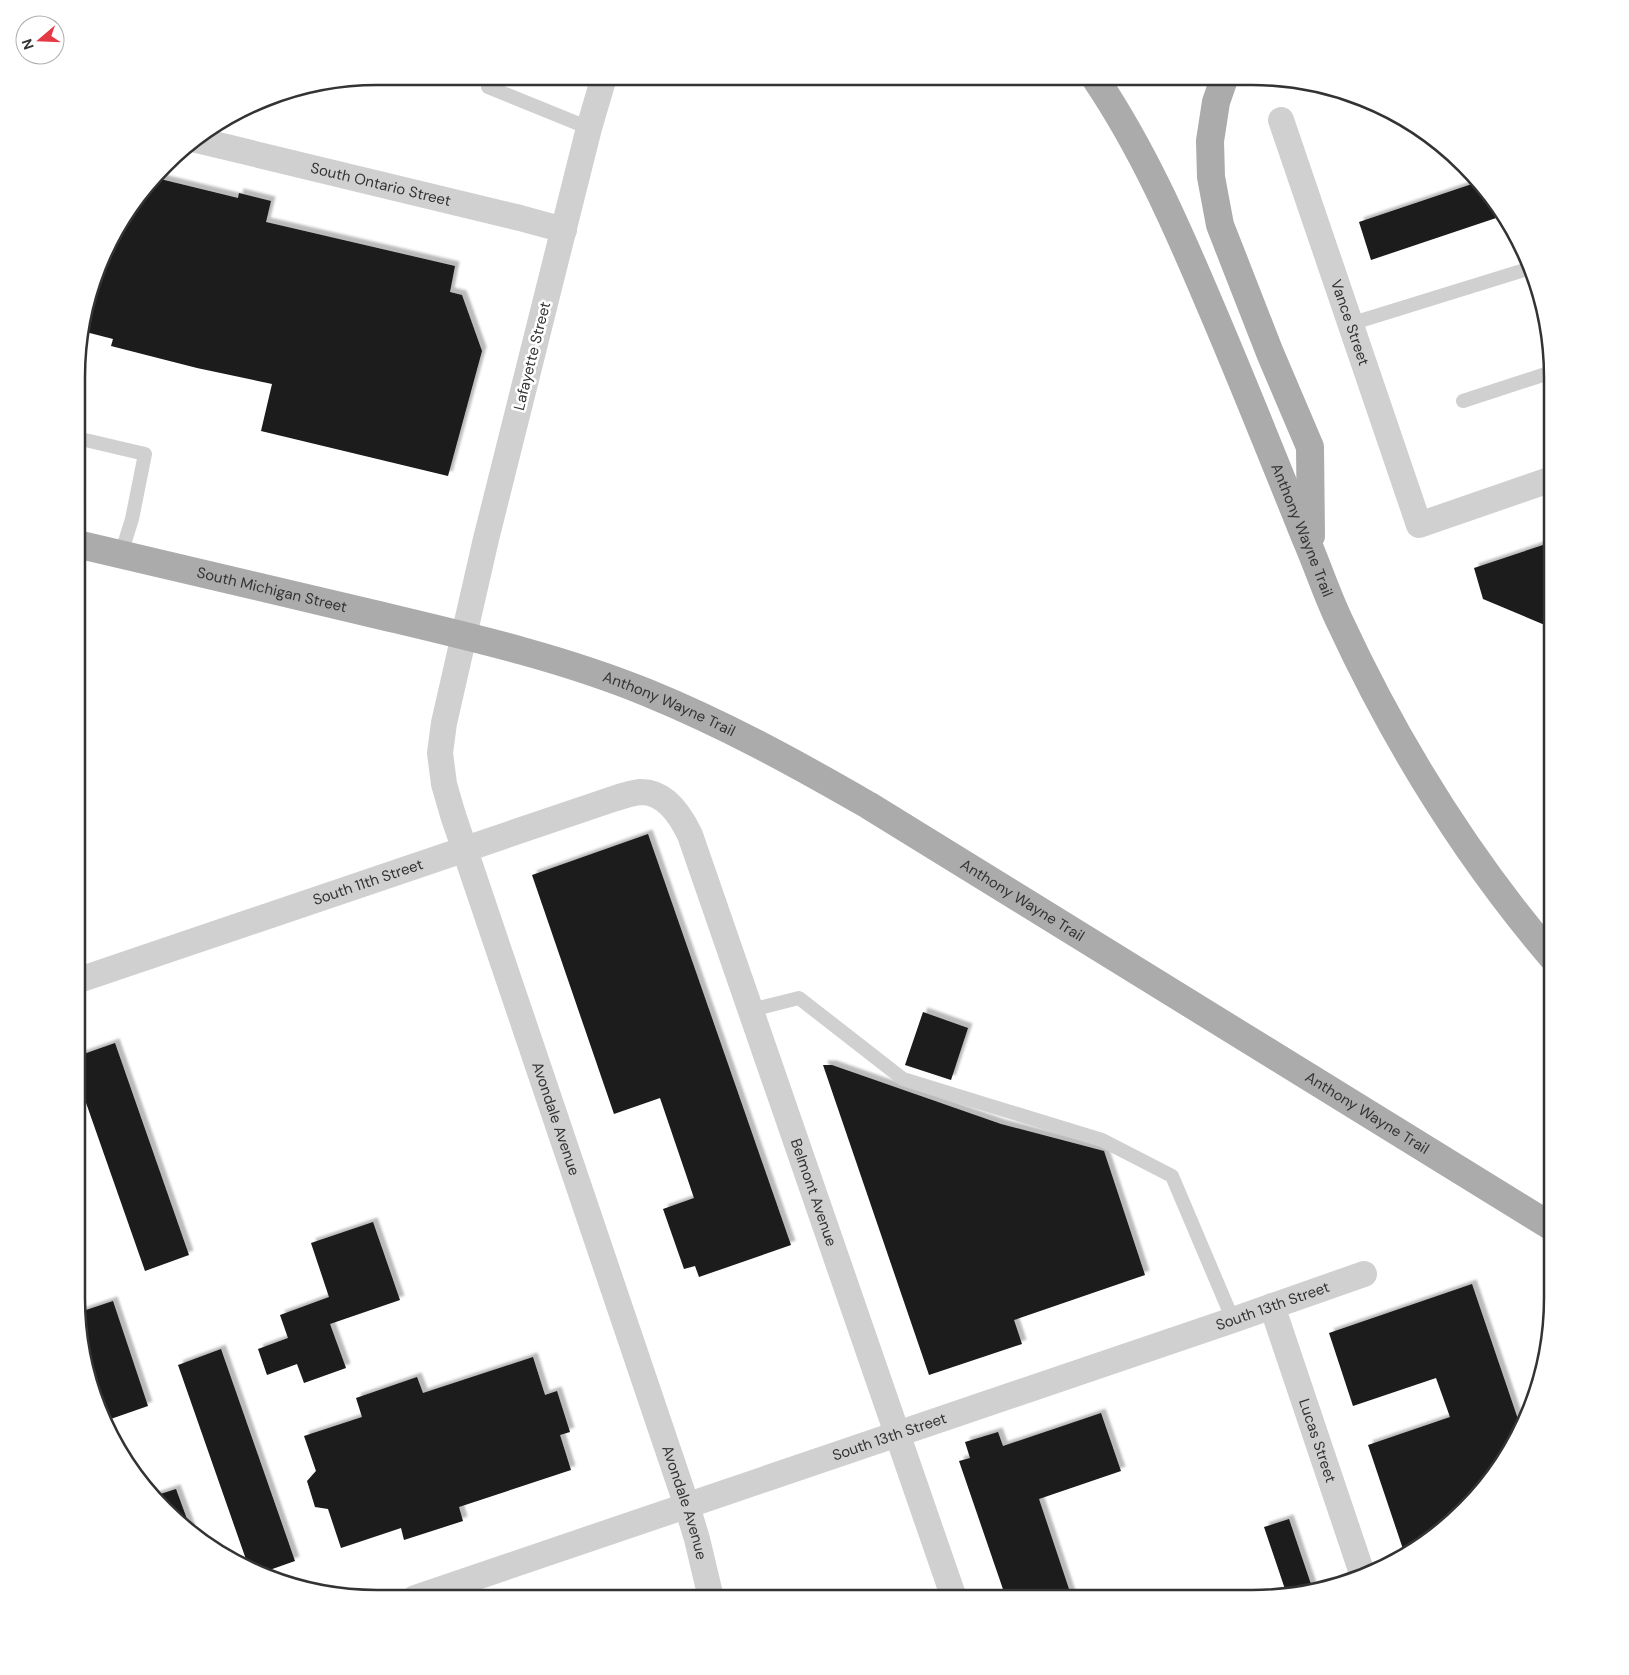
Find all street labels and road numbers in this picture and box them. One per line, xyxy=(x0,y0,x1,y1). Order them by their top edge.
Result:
street label: South Ontario Street xyxy=(309,158,453,211)
street label: Vance Street xyxy=(1326,277,1374,368)
street label: Lafayette Street xyxy=(509,299,555,412)
street label: Anthony Wayne Trail xyxy=(1266,460,1338,600)
street label: South Michigan Street xyxy=(195,563,349,617)
street label: Anthony Wayne Trail xyxy=(600,667,739,741)
street label: South 11th Street xyxy=(310,854,426,910)
street label: Anthony Wayne Trail xyxy=(957,854,1088,946)
street label: Avondale Avenue xyxy=(527,1059,584,1178)
street label: Anthony Wayne Trail xyxy=(1301,1067,1433,1159)
street label: Belmont Avenue xyxy=(786,1136,842,1249)
street label: South 13th Street xyxy=(1213,1277,1332,1335)
street label: Lucas Street xyxy=(1294,1396,1341,1485)
street label: South 13th Street xyxy=(830,1408,949,1465)
street label: Avondale Avenue xyxy=(657,1443,712,1562)

